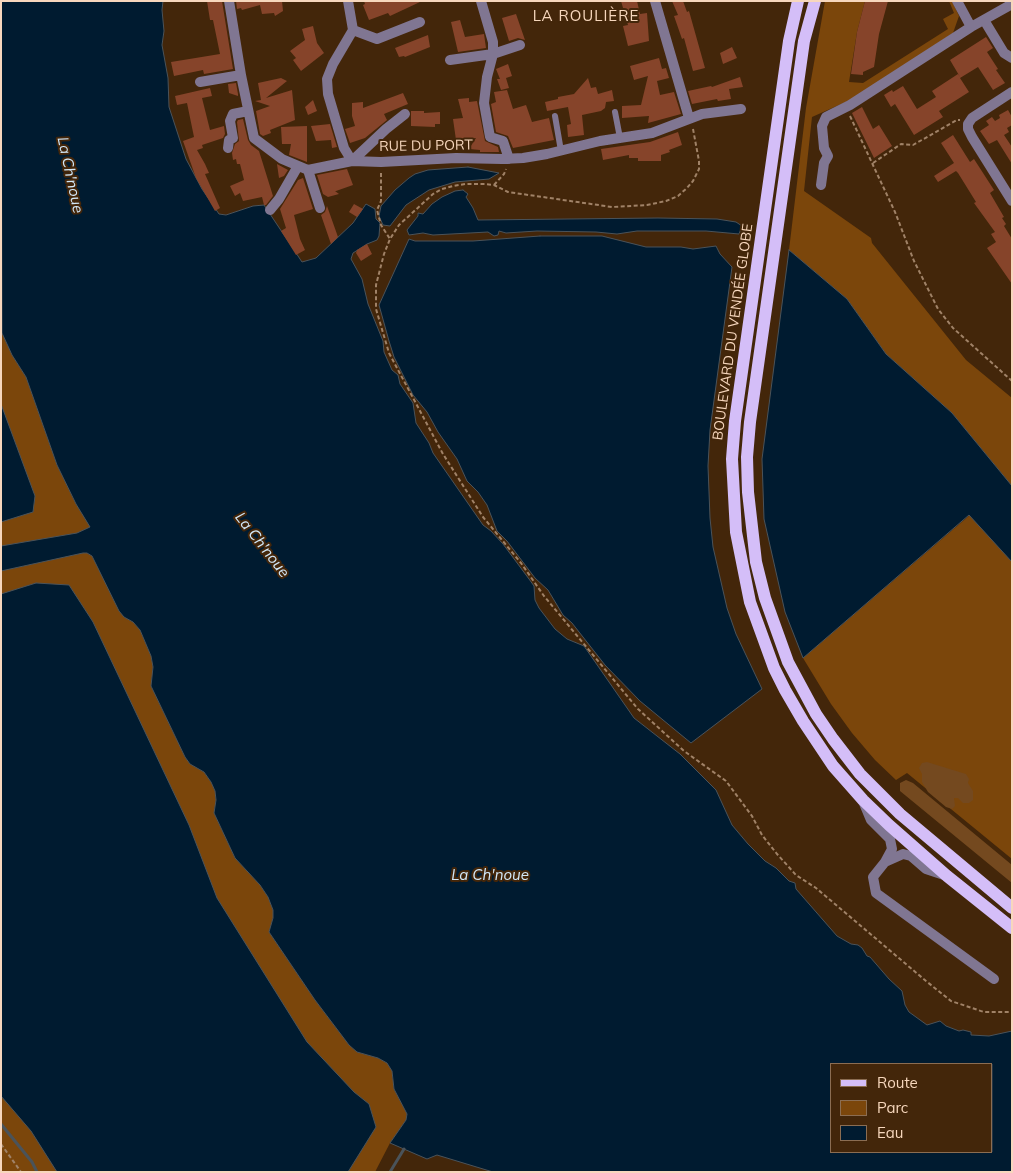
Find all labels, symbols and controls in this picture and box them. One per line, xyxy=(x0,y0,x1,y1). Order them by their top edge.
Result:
district label: LA ROULIÈRE xyxy=(531,7,641,25)
water label: La Ch'noue xyxy=(53,135,87,215)
street label: RUE DU PORT xyxy=(379,137,473,155)
street label: BOULEVARD DU VENDÉE GLOBE xyxy=(709,223,757,441)
water label: La Ch'noue xyxy=(231,509,293,581)
water label: La Ch'noue xyxy=(451,866,529,884)
legend xyxy=(830,1063,993,1153)
text: Route xyxy=(877,1073,918,1092)
text: Parc xyxy=(877,1098,908,1117)
text: Eau xyxy=(877,1123,903,1142)

